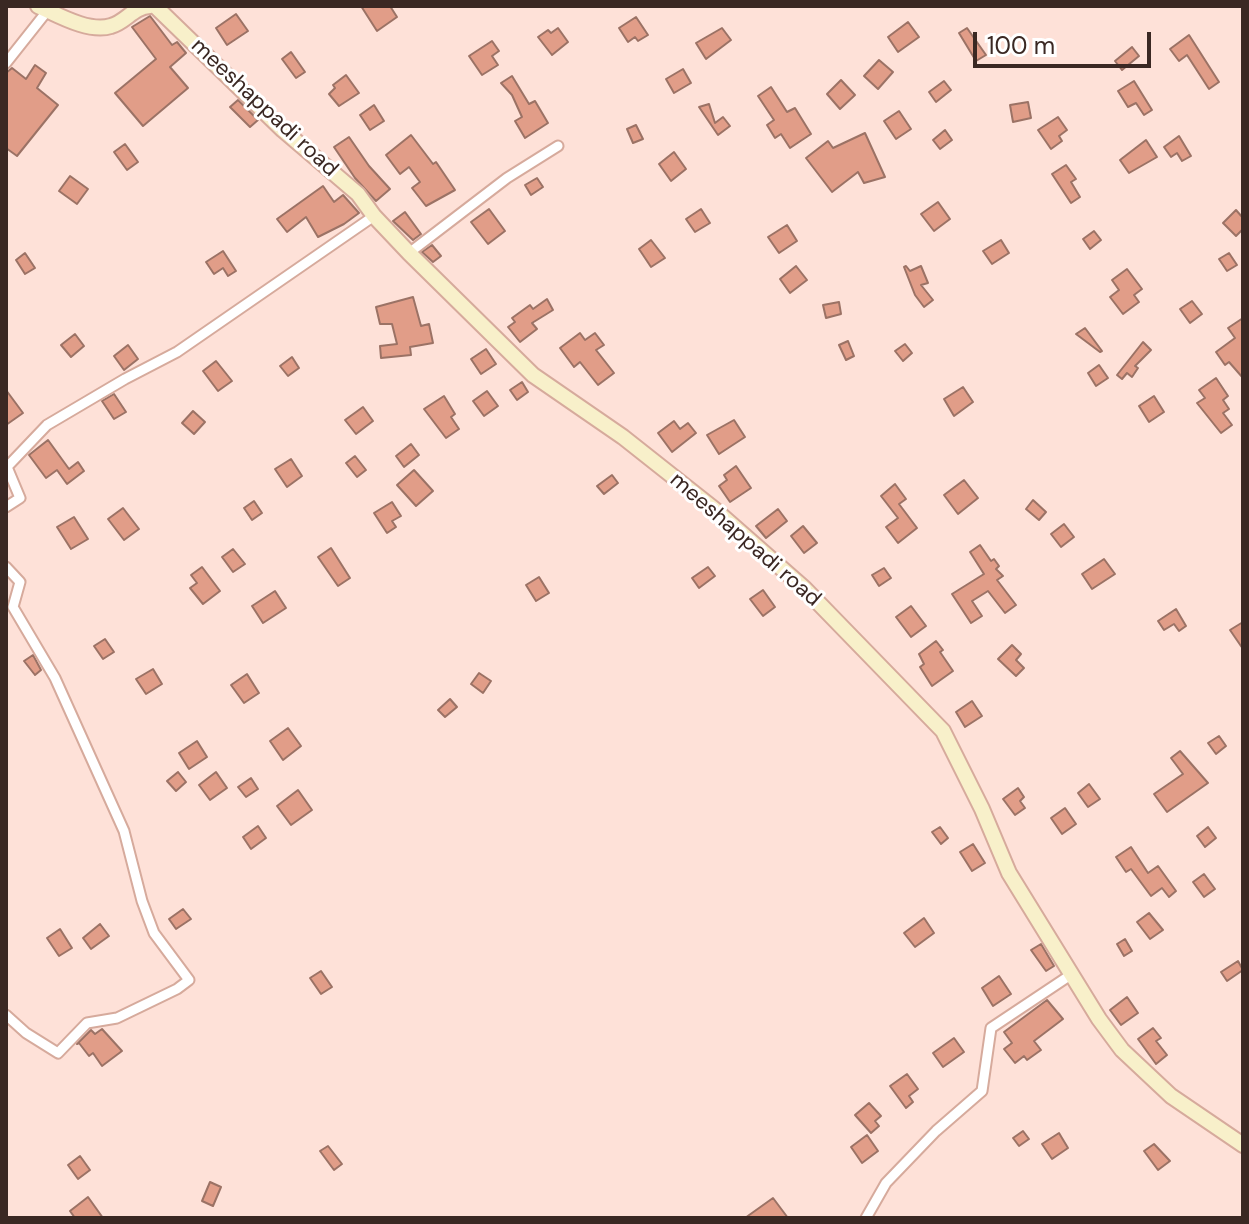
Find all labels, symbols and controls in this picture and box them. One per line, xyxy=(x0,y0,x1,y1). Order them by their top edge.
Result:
scale bar xyxy=(977,16,1155,66)
text: 100 m xyxy=(987,30,1055,61)
street label: meeshappadi road xyxy=(185,33,343,183)
street label: meeshappadi road xyxy=(664,467,826,613)

